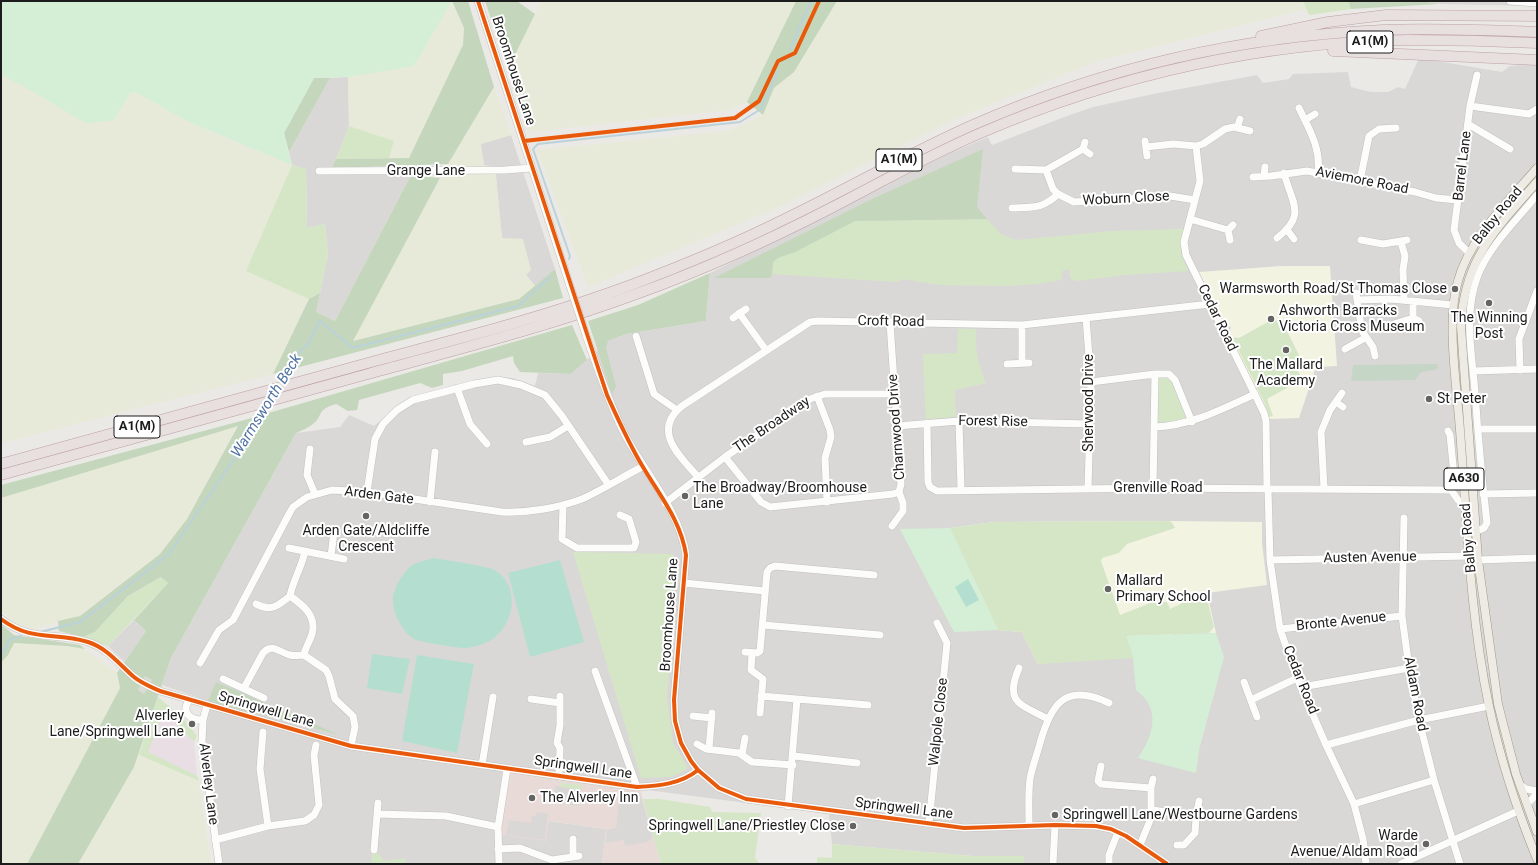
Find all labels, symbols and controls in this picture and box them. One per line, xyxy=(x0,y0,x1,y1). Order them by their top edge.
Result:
street label: Broomhouse Lane xyxy=(487,14,539,128)
road number: A1(M) xyxy=(1347,31,1393,53)
street label: Barrel Lane xyxy=(1450,130,1476,202)
road number: A1(M) xyxy=(876,149,922,171)
street label: Grange Lane xyxy=(387,163,465,179)
street label: Aviemore Road xyxy=(1314,164,1410,198)
street label: Balby Road xyxy=(1470,184,1526,248)
street label: Woburn Close xyxy=(1082,188,1170,210)
place label: Warmsworth Road/St Thomas Close xyxy=(1220,281,1447,297)
street label: Cedar Road xyxy=(1194,282,1240,354)
marker: Warmsworth Road/St Thomas Close xyxy=(1450,284,1460,294)
marker: The Winning Post xyxy=(1484,298,1494,308)
place label: Ashworth Barracks Victoria Cross Museum xyxy=(1279,303,1425,336)
place label: The Winning Post xyxy=(1450,310,1528,342)
street label: Croft Road xyxy=(857,313,925,331)
marker: Ashworth Barracks Victoria Cross Museum xyxy=(1266,314,1276,324)
marker: The Mallard Academy xyxy=(1281,345,1291,355)
water label: Warmsworth Beck xyxy=(228,351,306,461)
street label: Sherwood Drive xyxy=(1081,354,1097,452)
place label: The Mallard Academy xyxy=(1249,357,1323,390)
street label: Charnwood Drive xyxy=(885,373,909,481)
place label: St Peter xyxy=(1437,391,1486,407)
street label: The Broadway xyxy=(731,393,813,457)
marker: St Peter xyxy=(1424,394,1434,404)
street label: Forest Rise xyxy=(958,413,1028,431)
road number: A1(M) xyxy=(114,416,160,438)
road number: A630 xyxy=(1444,468,1484,490)
place label: The Broadway/Broomhouse Lane xyxy=(693,480,867,512)
street label: Grenville Road xyxy=(1113,480,1203,496)
street label: Arden Gate xyxy=(344,483,414,509)
marker: The Broadway/Broomhouse Lane xyxy=(680,491,690,501)
street label: Balby Road xyxy=(1458,503,1480,573)
marker: Arden Gate/Aldcliffe Crescent xyxy=(361,511,371,521)
place label: Arden Gate/Aldcliffe Crescent xyxy=(303,523,429,556)
street label: Austen Avenue xyxy=(1323,549,1417,567)
street label: Broomhouse Lane xyxy=(658,558,682,672)
place label: Mallard Primary School xyxy=(1116,573,1211,606)
marker: Mallard Primary School xyxy=(1103,584,1113,594)
street label: Bronte Avenue xyxy=(1295,609,1387,635)
street label: Cedar Road xyxy=(1279,643,1321,717)
street label: Aldam Road xyxy=(1400,655,1430,733)
street label: Walpole Close xyxy=(926,677,952,767)
street label: Springwell Lane xyxy=(216,688,316,732)
place label: Alverley Lane/Springwell Lane xyxy=(49,708,184,740)
marker: Alverley Lane/Springwell Lane xyxy=(187,719,197,729)
street label: Alverley Lane xyxy=(195,742,221,826)
street label: Springwell Lane xyxy=(533,753,633,783)
place label: The Alverley Inn xyxy=(540,790,638,806)
marker: The Alverley Inn xyxy=(527,793,537,803)
street label: Springwell Lane xyxy=(854,795,954,823)
place label: Springwell Lane/Westbourne Gardens xyxy=(1063,807,1298,823)
marker: Springwell Lane/Westbourne Gardens xyxy=(1050,810,1060,820)
place label: Springwell Lane/Priestley Close xyxy=(649,818,845,834)
marker: Springwell Lane/Priestley Close xyxy=(848,821,858,831)
place label: Warde Avenue/Aldam Road xyxy=(1291,828,1418,860)
marker: Warde Avenue/Aldam Road xyxy=(1421,839,1431,849)

